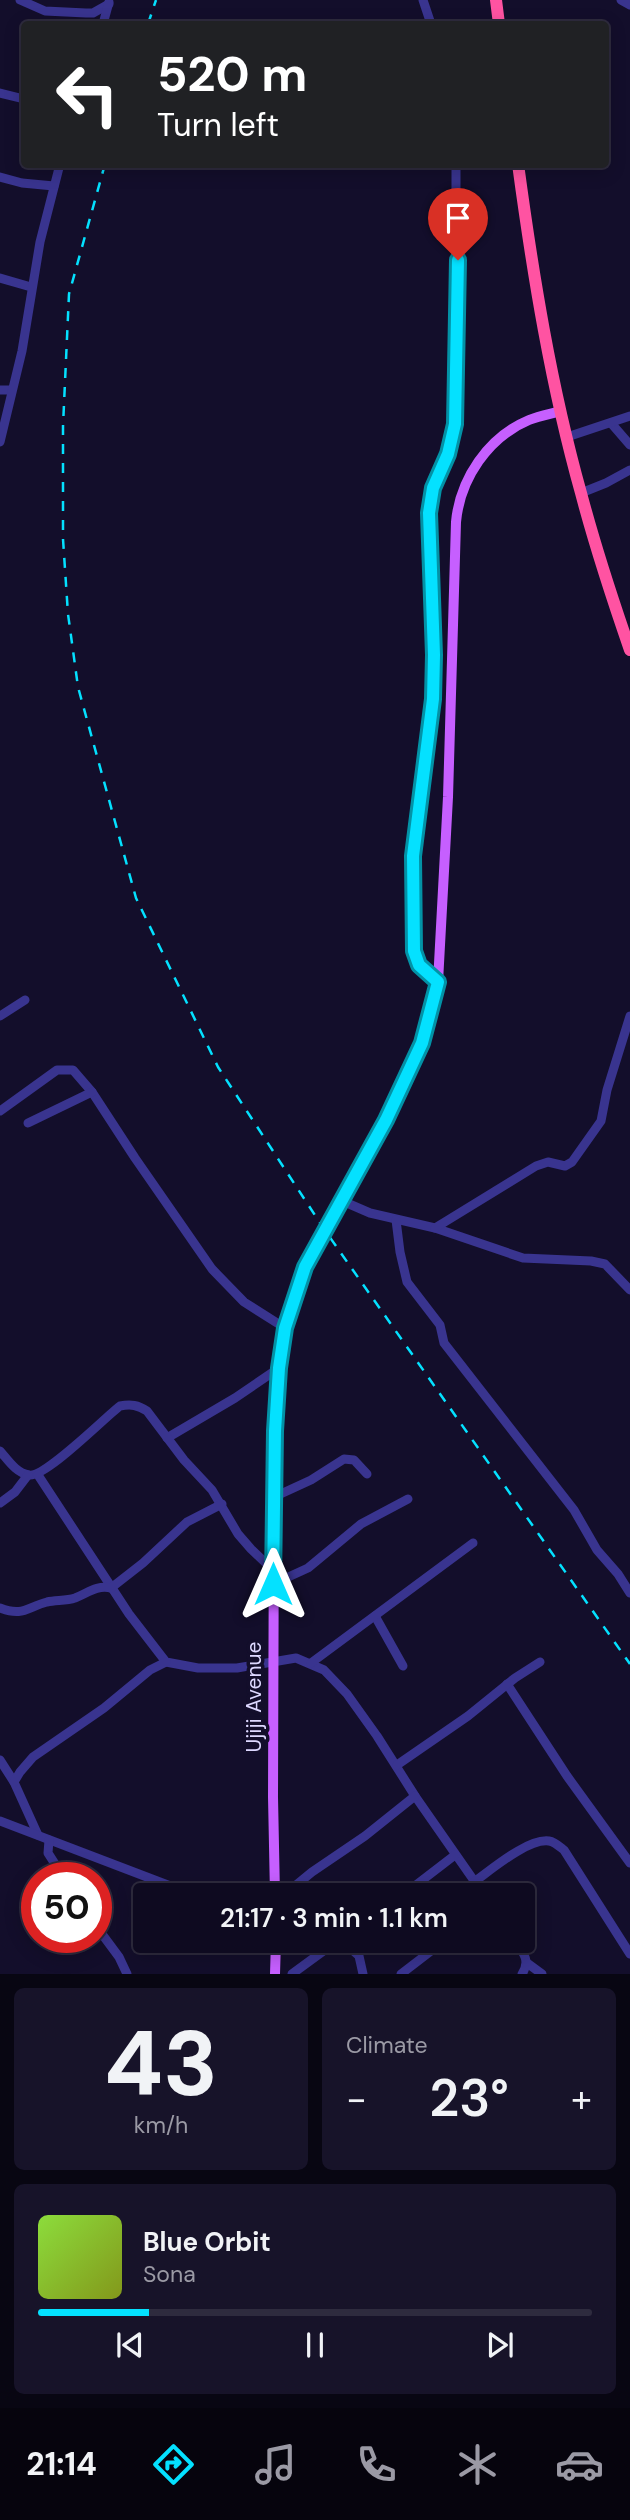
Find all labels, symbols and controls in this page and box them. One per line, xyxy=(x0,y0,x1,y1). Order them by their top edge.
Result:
text: 520 m xyxy=(157,42,307,106)
icon: left xyxy=(42,49,133,140)
text: Turn left xyxy=(157,104,279,146)
pin xyxy=(428,188,488,260)
icon: arrive xyxy=(439,199,477,237)
position arrow xyxy=(236,1547,310,1621)
street label: Ujiji Avenue xyxy=(240,1641,268,1753)
speed limit sign: 50 xyxy=(21,1862,112,1953)
text: 21:17 · 3 min · 1.1 km xyxy=(220,1901,448,1935)
text: 43 xyxy=(104,2005,218,2123)
text: Climate xyxy=(346,2030,428,2060)
text: 23° xyxy=(429,2064,509,2132)
text: − xyxy=(346,2074,367,2124)
text: + xyxy=(571,2074,592,2124)
text: km/h xyxy=(134,2110,188,2140)
text: Blue Orbit xyxy=(143,2225,271,2259)
text: Sona xyxy=(143,2259,196,2289)
icon: previous xyxy=(111,2326,149,2364)
icon: pause xyxy=(296,2326,334,2364)
icon: next xyxy=(481,2326,519,2364)
icon: directions xyxy=(149,2440,198,2489)
icon: music xyxy=(251,2440,300,2489)
icon: phone xyxy=(352,2440,401,2489)
icon: climate xyxy=(453,2440,502,2489)
icon: car xyxy=(555,2440,604,2489)
text: 21:14 xyxy=(26,2443,97,2485)

